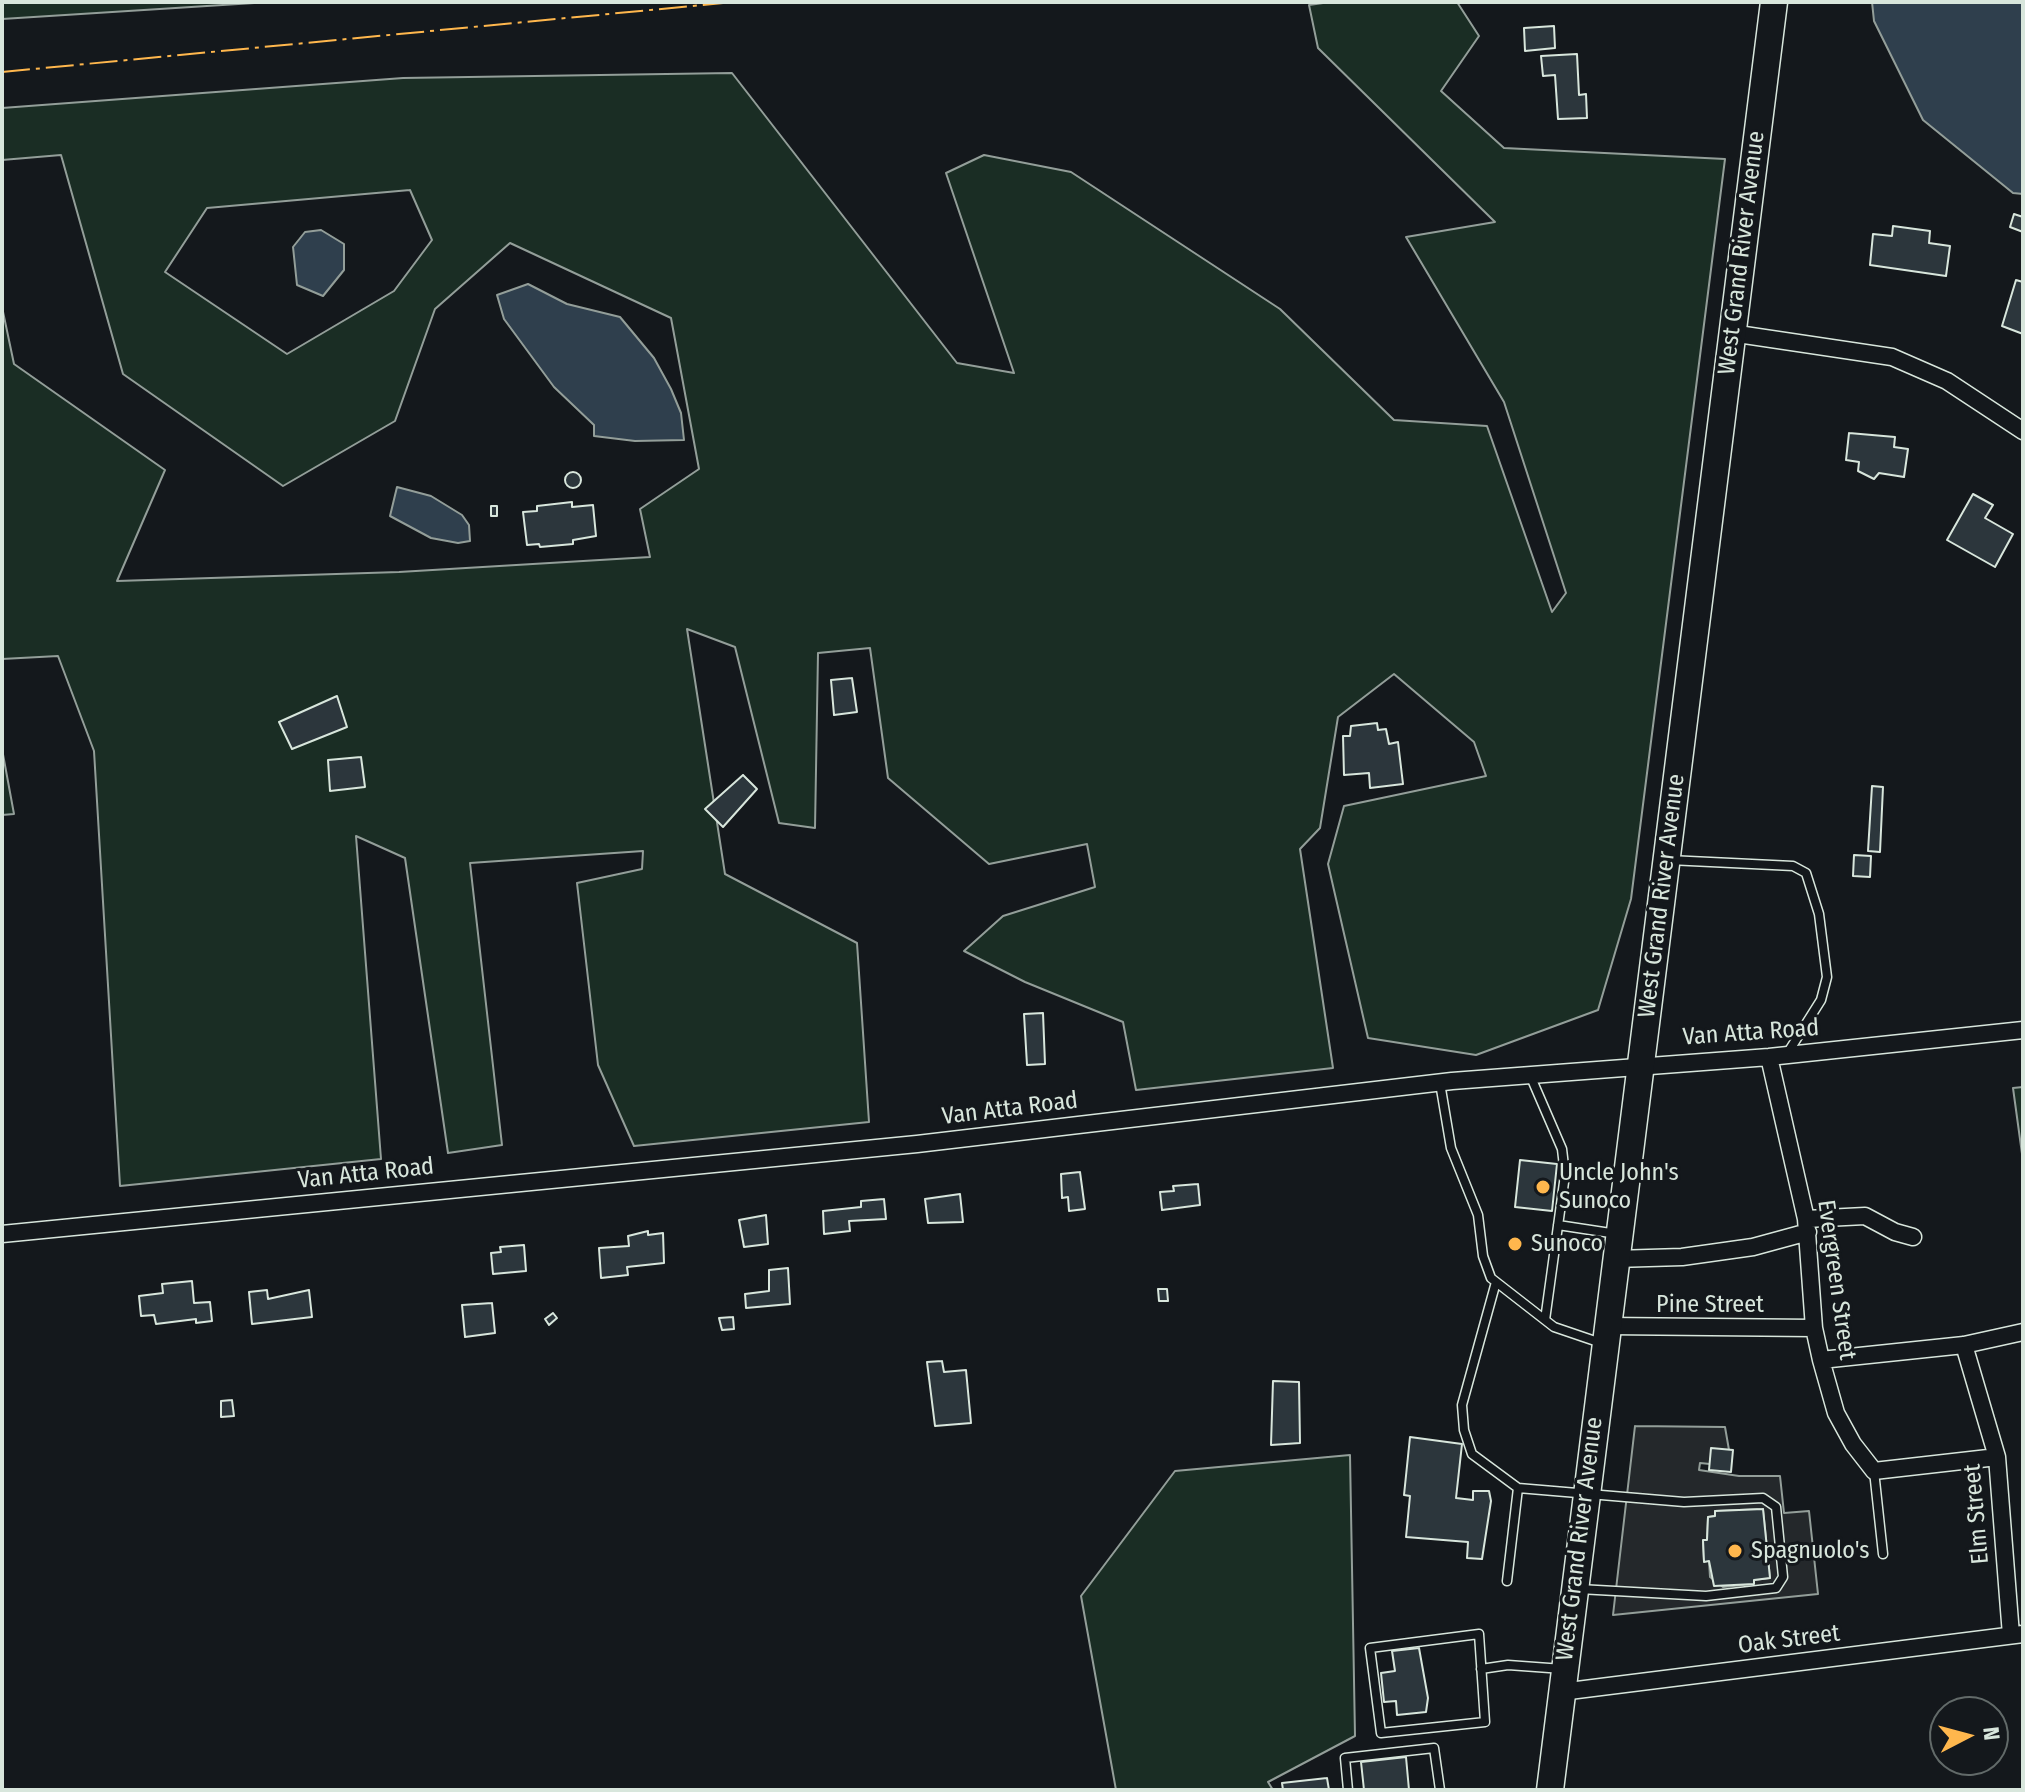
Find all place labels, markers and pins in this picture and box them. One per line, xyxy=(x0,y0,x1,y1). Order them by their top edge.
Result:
place label: Uncle John's Sunoco xyxy=(1559,1159,1679,1215)
marker: Uncle John's Sunoco xyxy=(1534,1178,1552,1196)
place label: Sunoco xyxy=(1531,1230,1603,1258)
marker: Sunoco xyxy=(1506,1235,1524,1253)
place label: Spagnuolo's xyxy=(1751,1537,1870,1565)
marker: Spagnuolo's xyxy=(1726,1542,1744,1560)

